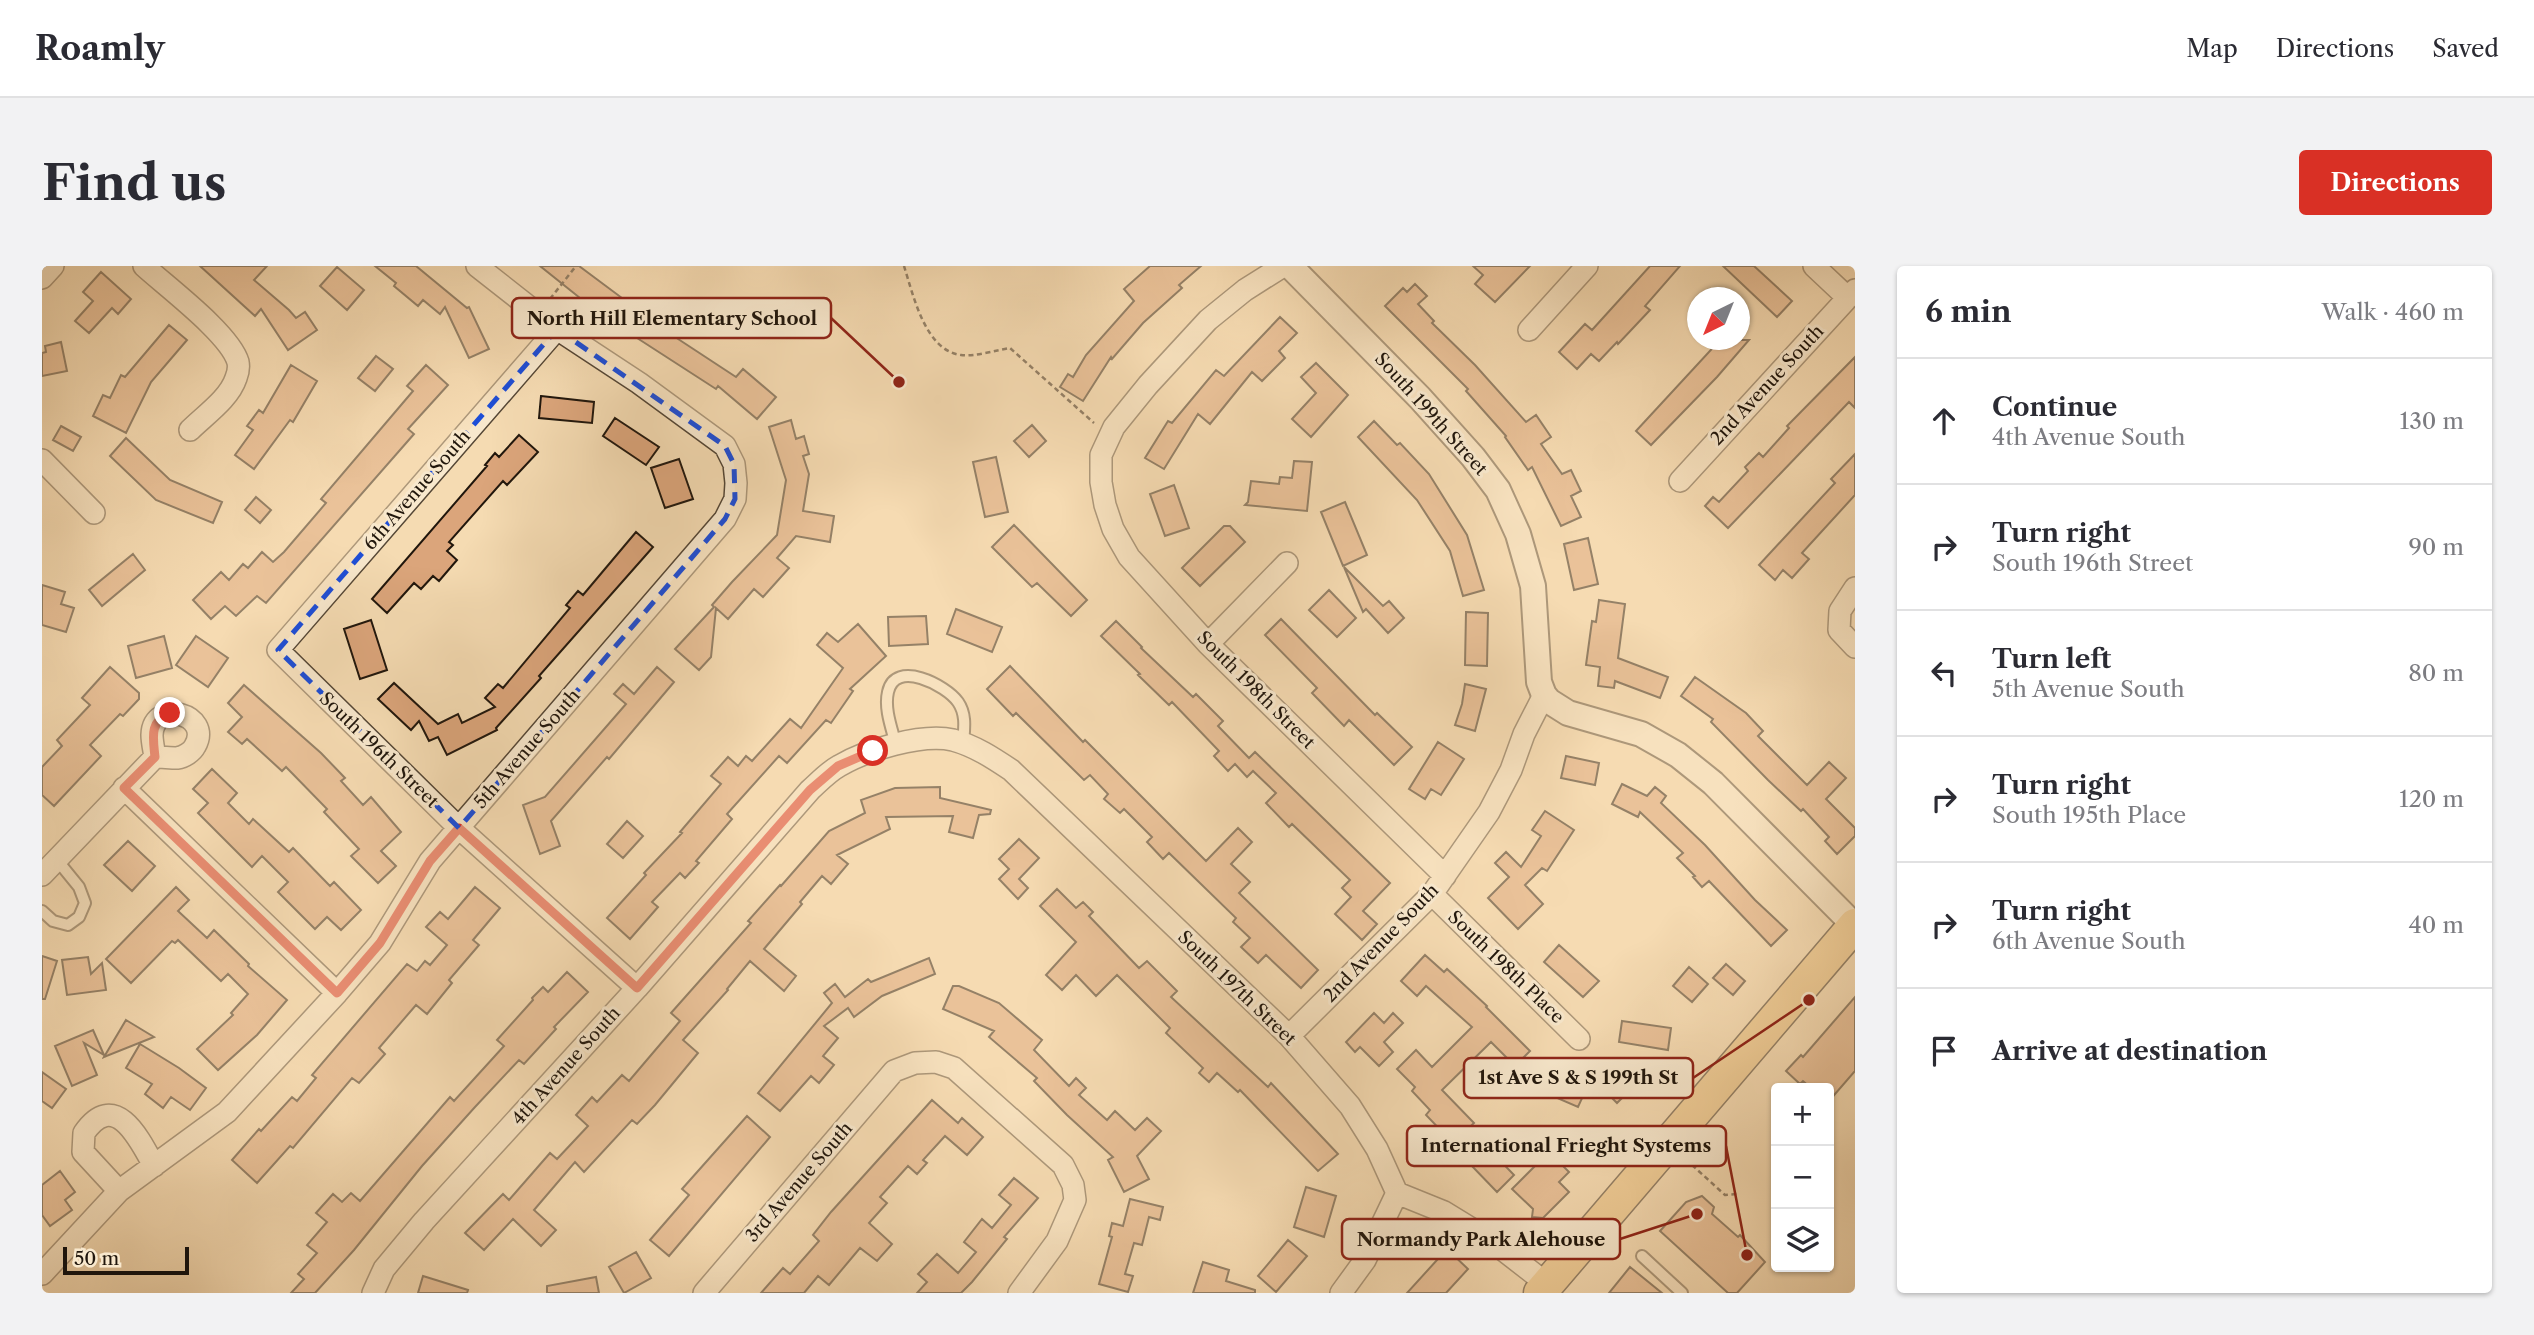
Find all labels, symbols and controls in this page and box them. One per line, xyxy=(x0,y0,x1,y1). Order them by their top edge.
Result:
text: Roamly xyxy=(35,28,165,69)
text: Map xyxy=(2186,34,2238,63)
text: Directions xyxy=(2276,34,2394,63)
text: Saved xyxy=(2432,34,2499,63)
button: Directions xyxy=(2299,150,2492,215)
text: Find us xyxy=(42,152,226,213)
north arrow xyxy=(1687,287,1750,350)
text: 6 min xyxy=(1925,293,2012,330)
callout: North Hill Elementary School xyxy=(512,298,831,338)
text: Walk · 460 m xyxy=(2321,298,2464,326)
text: North Hill Elementary School xyxy=(527,307,818,330)
street label: 2nd Avenue South xyxy=(1706,320,1828,450)
street label: South 199th Street xyxy=(1370,348,1492,480)
text: Continue xyxy=(1992,391,2117,423)
icon: ahead xyxy=(1925,402,1963,440)
text: 130 m xyxy=(2400,407,2464,435)
text: 4th Avenue South xyxy=(1992,423,2185,451)
street label: 6th Avenue South xyxy=(359,426,475,554)
text: Turn right xyxy=(1992,517,2131,549)
icon: right xyxy=(1925,528,1963,566)
text: 90 m xyxy=(2408,533,2464,561)
text: South 196th Street xyxy=(1992,549,2193,577)
street label: South 198th Street xyxy=(1193,627,1320,754)
text: Turn left xyxy=(1992,643,2111,675)
icon: left xyxy=(1925,654,1963,692)
text: 80 m xyxy=(2408,659,2464,687)
text: 5th Avenue South xyxy=(1992,675,2185,703)
street label: 5th Avenue South xyxy=(469,685,585,813)
street label: South 196th Street xyxy=(315,687,444,813)
route end xyxy=(154,697,185,728)
route start xyxy=(857,735,888,766)
text: Turn right xyxy=(1992,769,2131,801)
icon: right xyxy=(1925,780,1963,818)
text: 120 m xyxy=(2399,785,2464,813)
text: South 195th Place xyxy=(1992,801,2186,829)
street label: 2nd Avenue South xyxy=(1319,879,1443,1007)
text: Turn right xyxy=(1992,895,2131,927)
street label: South 198th Place xyxy=(1443,906,1569,1028)
icon: right xyxy=(1925,906,1963,944)
text: 40 m xyxy=(2409,911,2464,939)
street label: South 197th Street xyxy=(1173,926,1301,1050)
text: 6th Avenue South xyxy=(1992,927,2186,955)
street label: 4th Avenue South xyxy=(507,1002,625,1130)
icon: arrive xyxy=(1925,1032,1963,1070)
text: Arrive at destination xyxy=(1992,1035,2267,1067)
callout: 1st Ave S & S 199th St xyxy=(1464,1058,1693,1098)
text: 1st Ave S & S 199th St xyxy=(1478,1066,1678,1089)
map controls xyxy=(1771,1083,1834,1272)
button: + xyxy=(1771,1083,1834,1146)
street label: 3rd Avenue South xyxy=(741,1118,857,1246)
callout: International Frieght Systems xyxy=(1407,1126,1726,1166)
text: International Frieght Systems xyxy=(1421,1134,1711,1157)
button: − xyxy=(1771,1146,1834,1209)
button: layers xyxy=(1771,1209,1834,1272)
callout: Normandy Park Alehouse xyxy=(1342,1219,1620,1259)
text: Normandy Park Alehouse xyxy=(1357,1228,1605,1251)
scale bar xyxy=(63,1244,189,1276)
text: 50 m xyxy=(74,1247,119,1270)

